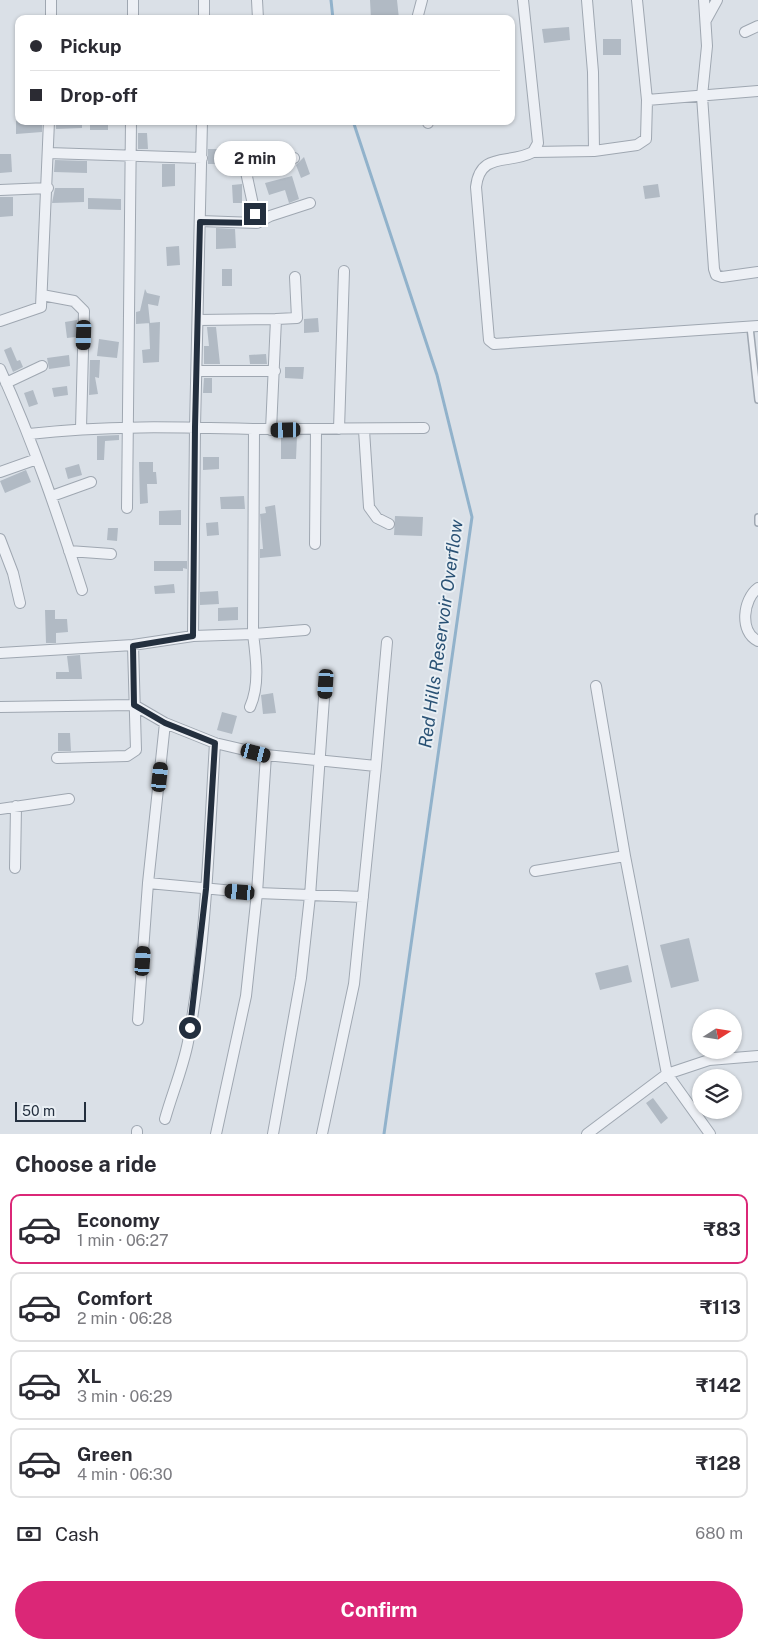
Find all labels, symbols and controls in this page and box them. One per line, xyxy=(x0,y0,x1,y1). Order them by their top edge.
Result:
text: Pickup xyxy=(60,35,122,57)
text: Drop-off xyxy=(60,84,137,106)
callout: 2 min xyxy=(214,142,296,176)
text: 2 min xyxy=(234,149,276,168)
route end xyxy=(244,203,266,225)
car xyxy=(75,320,92,350)
car xyxy=(270,422,301,438)
water label: Red Hills Reservoir Overflow xyxy=(414,518,467,749)
car xyxy=(317,669,334,699)
car xyxy=(239,742,272,764)
car xyxy=(150,761,169,793)
car xyxy=(224,883,255,901)
car xyxy=(134,946,151,976)
north arrow xyxy=(692,1009,742,1059)
map controls xyxy=(692,1009,742,1119)
route start xyxy=(179,1017,201,1039)
button: layers xyxy=(692,1069,742,1119)
scale bar xyxy=(15,1099,86,1122)
text: 50 m xyxy=(22,1103,55,1119)
text: Choose a ride xyxy=(15,1151,157,1177)
icon: car xyxy=(17,1207,62,1252)
text: Economy xyxy=(77,1209,160,1231)
text: ₹83 xyxy=(703,1218,741,1240)
text: 1 min · 06:27 xyxy=(77,1231,169,1250)
icon: car xyxy=(17,1285,62,1330)
text: Comfort xyxy=(77,1287,153,1309)
text: ₹113 xyxy=(700,1296,741,1318)
text: 2 min · 06:28 xyxy=(77,1309,172,1328)
icon: car xyxy=(17,1363,62,1408)
text: XL xyxy=(77,1365,102,1387)
text: ₹142 xyxy=(696,1374,741,1396)
text: 3 min · 06:29 xyxy=(77,1387,173,1406)
icon: car xyxy=(17,1441,62,1486)
text: Green xyxy=(77,1443,132,1465)
text: ₹128 xyxy=(696,1452,741,1474)
text: 4 min · 06:30 xyxy=(77,1465,172,1484)
icon: cash xyxy=(15,1520,43,1548)
text: Cash xyxy=(55,1523,99,1545)
text: 680 m xyxy=(695,1524,743,1543)
button: Confirm xyxy=(15,1581,743,1639)

